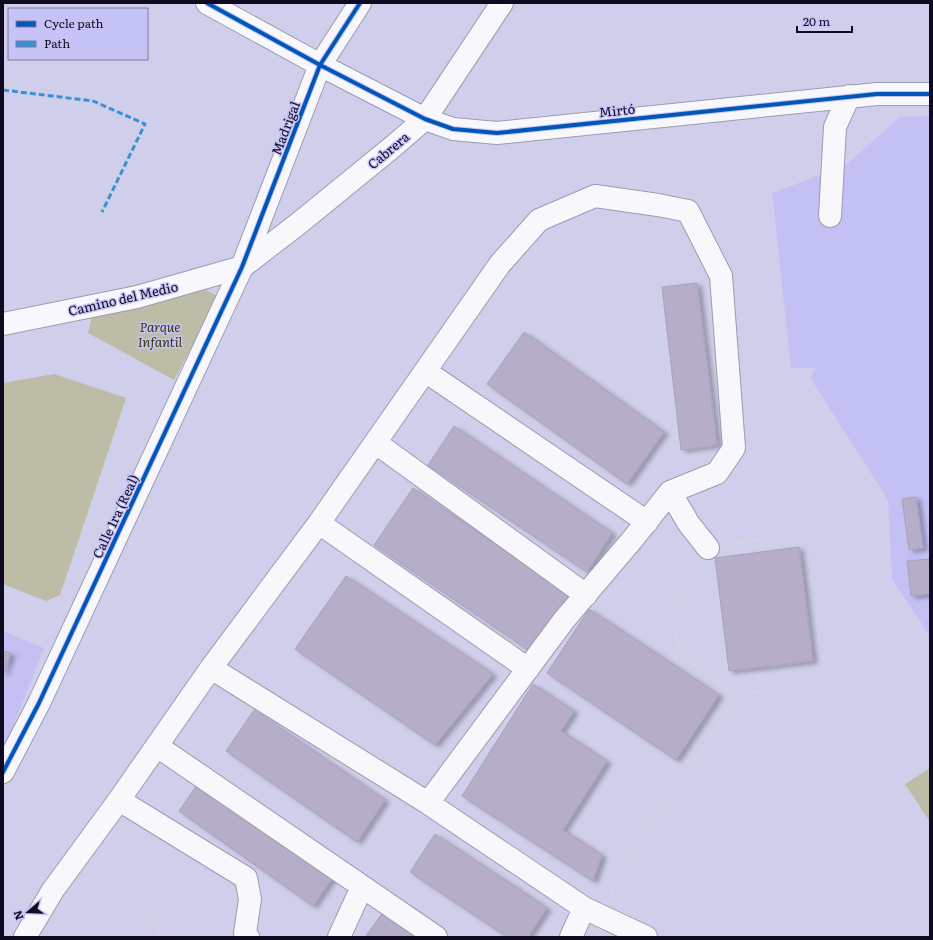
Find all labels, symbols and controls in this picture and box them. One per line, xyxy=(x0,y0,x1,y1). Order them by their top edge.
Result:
legend xyxy=(8,8,148,60)
scale bar xyxy=(797,8,852,34)
text: 20 m xyxy=(803,12,830,30)
text: Cycle path xyxy=(44,14,104,32)
text: Path xyxy=(44,34,70,52)
street label: Madrigal xyxy=(266,98,304,158)
street label: Mirtó xyxy=(598,99,636,121)
street label: Cabrera xyxy=(363,127,413,173)
street label: Camino del Medio xyxy=(66,276,180,320)
park label: Parque Infantil xyxy=(138,317,183,351)
street label: Calle 1ra (Real) xyxy=(87,471,143,561)
north arrow xyxy=(8,892,48,932)
text: N xyxy=(9,909,27,923)

